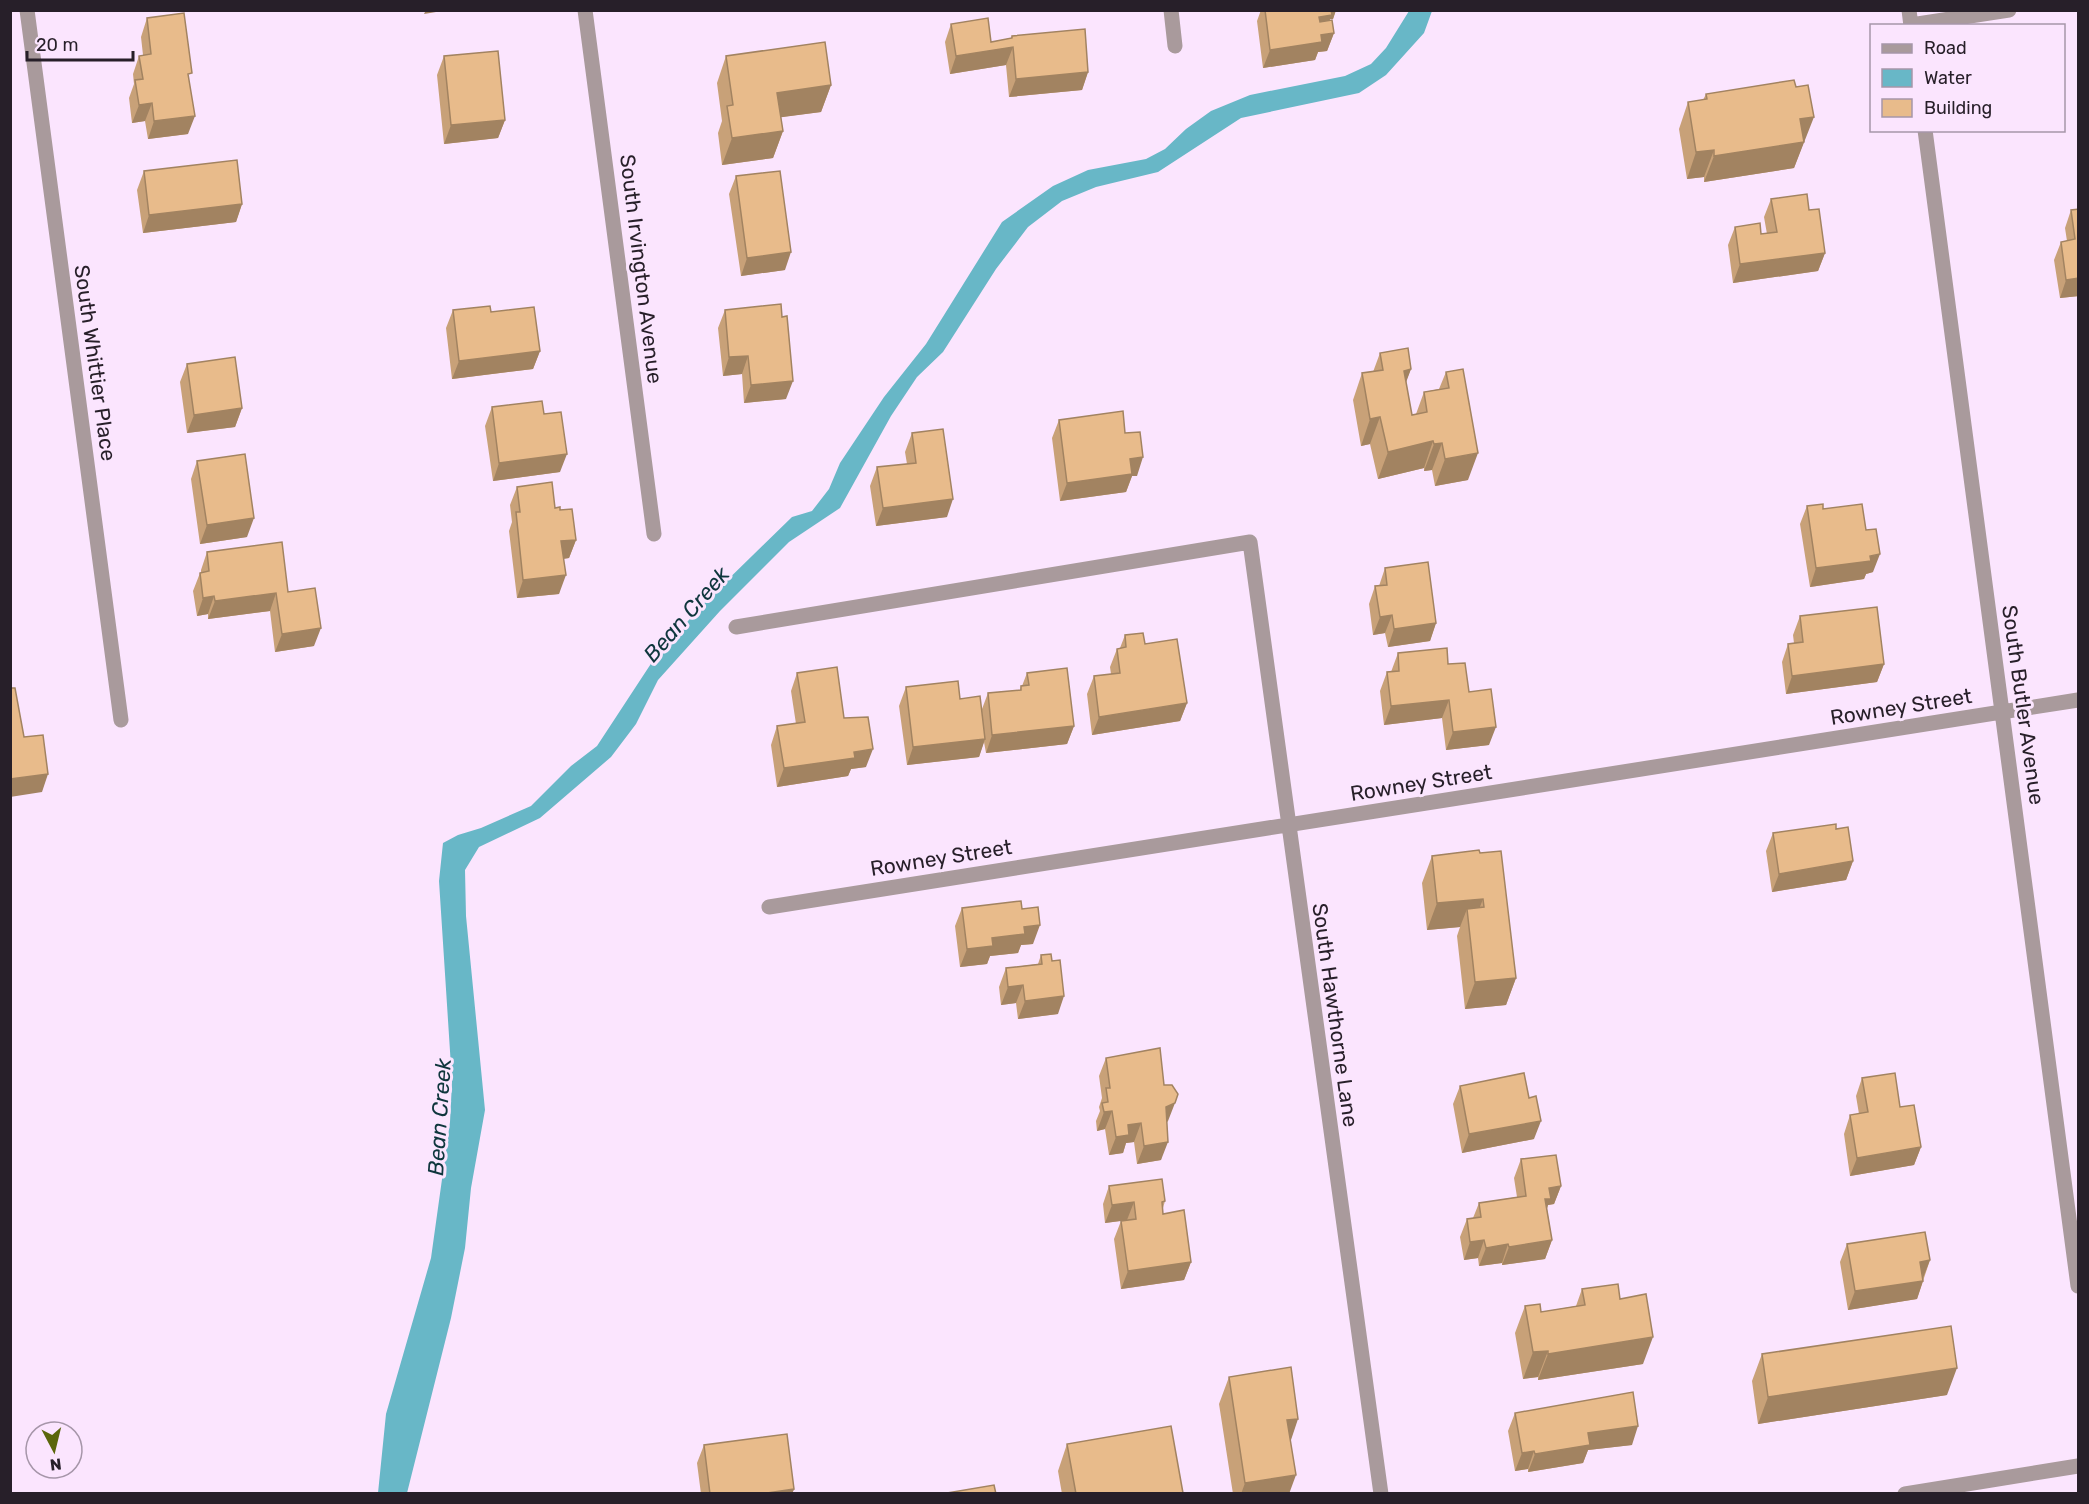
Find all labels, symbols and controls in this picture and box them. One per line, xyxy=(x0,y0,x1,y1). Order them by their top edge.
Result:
scale bar xyxy=(27,24,134,62)
legend xyxy=(1870,24,2065,132)
text: 20 m xyxy=(36,34,78,56)
text: Road xyxy=(1924,37,1967,59)
text: Water xyxy=(1924,67,1972,89)
text: Building xyxy=(1924,97,1992,119)
street label: South Irvington Avenue xyxy=(615,153,668,385)
street label: South Whittier Place xyxy=(69,263,122,463)
water label: Bean Creek xyxy=(638,561,736,668)
street label: South Butler Avenue xyxy=(1997,604,2050,806)
street label: Rowney Street xyxy=(1828,683,1974,730)
street label: Rowney Street xyxy=(1348,759,1494,806)
street label: Rowney Street xyxy=(868,834,1014,881)
street label: South Hawthorne Lane xyxy=(1307,901,1364,1129)
water label: Bean Creek xyxy=(422,1057,457,1177)
north arrow xyxy=(24,1420,84,1480)
text: N xyxy=(49,1454,63,1475)

